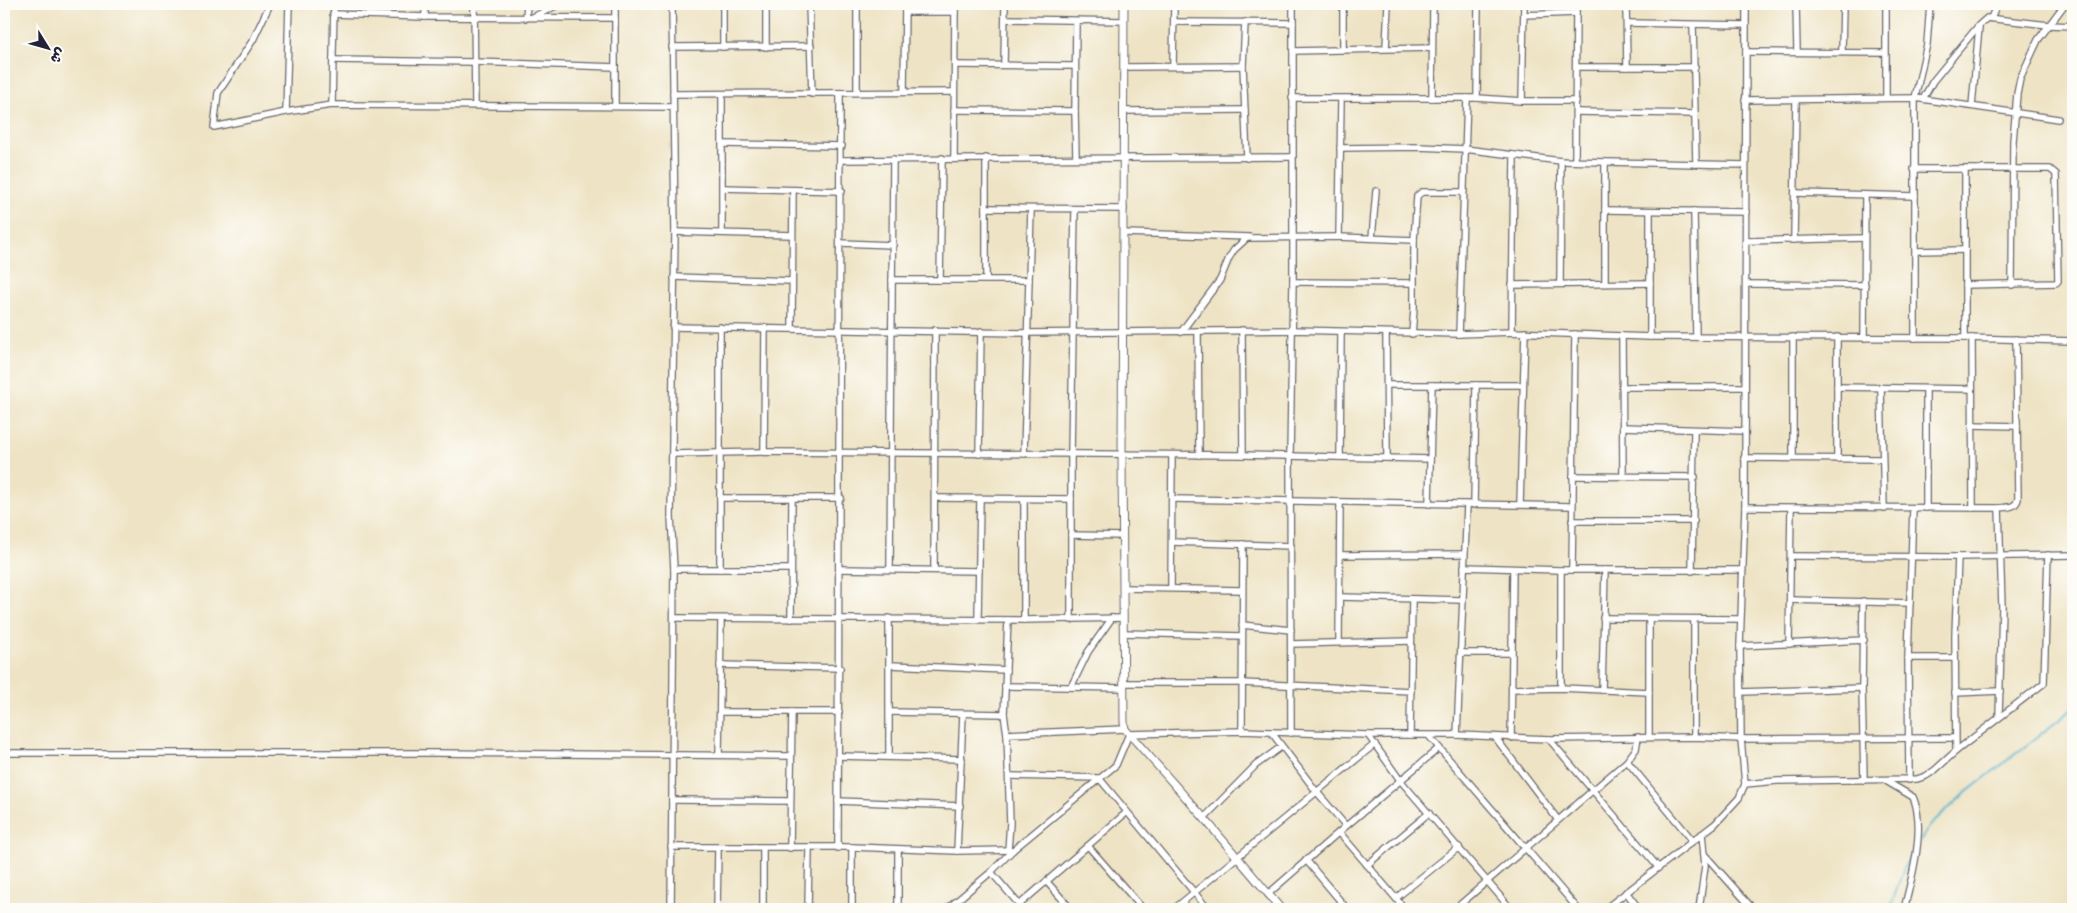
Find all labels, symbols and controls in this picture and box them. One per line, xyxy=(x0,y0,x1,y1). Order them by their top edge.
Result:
north arrow xyxy=(22,22,72,72)
text: ش xyxy=(46,44,72,69)

